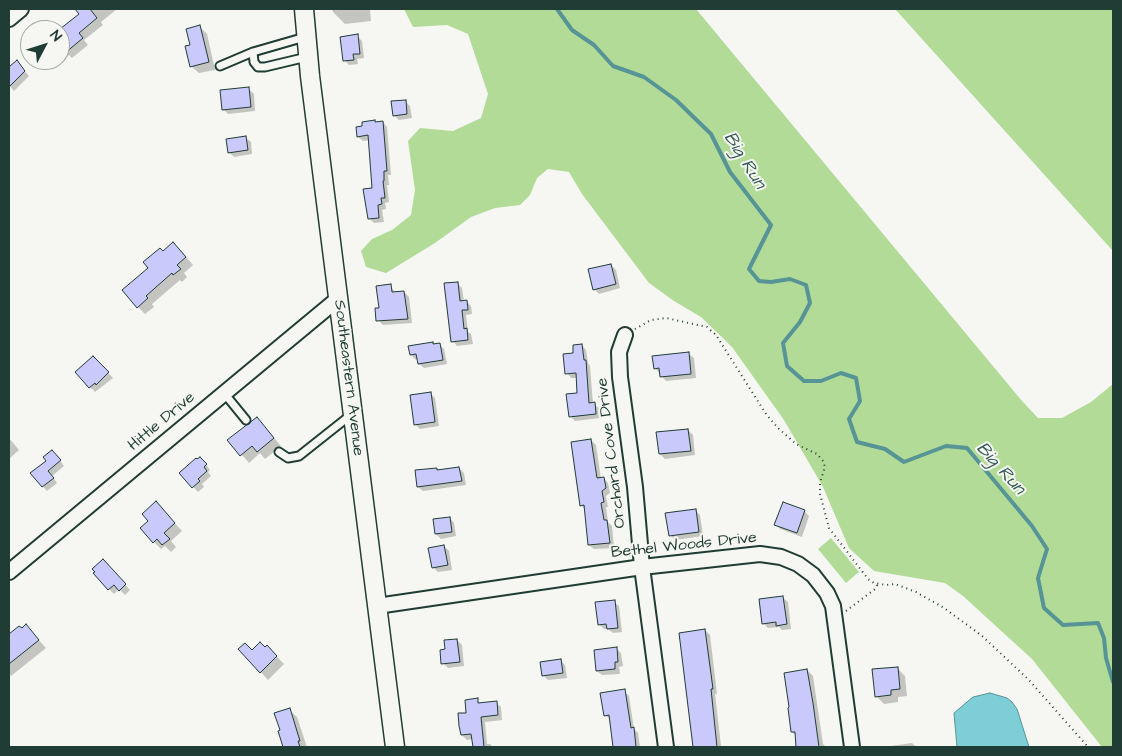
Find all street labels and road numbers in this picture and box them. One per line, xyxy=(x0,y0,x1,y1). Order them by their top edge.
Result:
street label: Southeastern Avenue xyxy=(329,299,367,457)
street label: Orchard Cove Drive xyxy=(593,377,631,529)
street label: Hittle Drive xyxy=(125,389,199,455)
street label: Bethel Woods Drive xyxy=(610,529,758,563)

